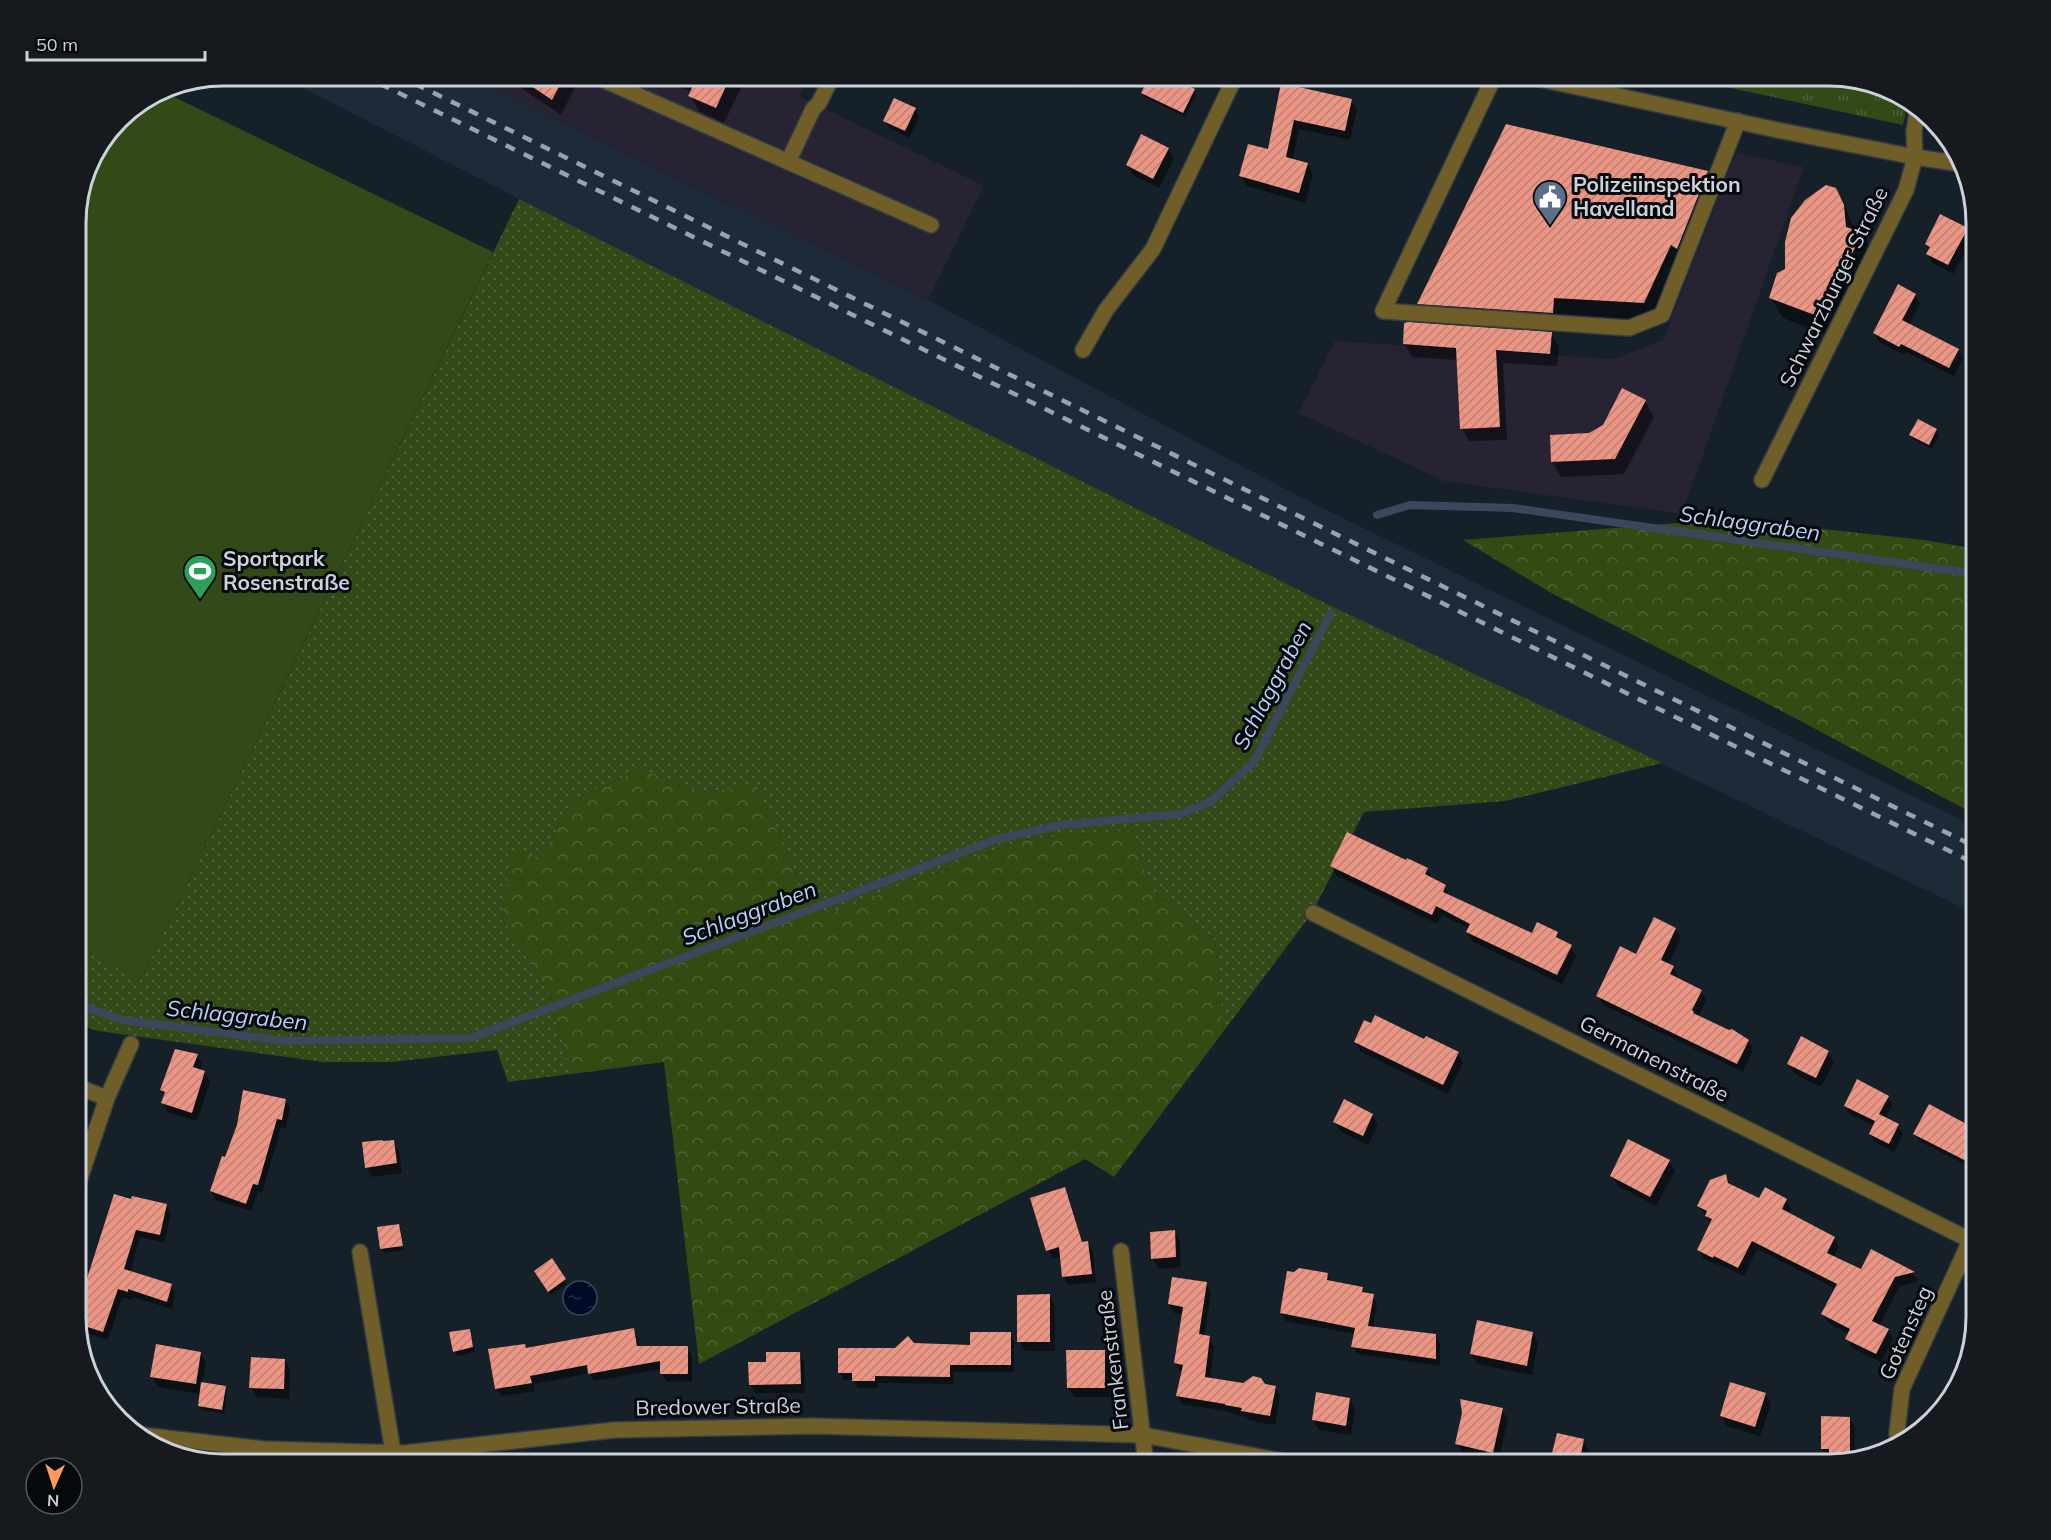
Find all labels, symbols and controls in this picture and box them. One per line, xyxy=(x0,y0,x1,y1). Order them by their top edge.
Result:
scale bar xyxy=(27,24,206,62)
text: 50 m xyxy=(36,33,78,56)
place label: Polizeiinspektion Havelland xyxy=(1573,171,1741,221)
public building icon: Polizeiinspektion Havelland xyxy=(1532,179,1568,226)
street label: Schwarzburger Straße xyxy=(1773,182,1893,391)
water label: Schlaggraben xyxy=(1678,499,1822,547)
place label: Sportpark Rosenstraße xyxy=(223,545,350,595)
sports icon: Sportpark Rosenstraße xyxy=(182,553,218,600)
water label: Schlaggraben xyxy=(1226,616,1318,754)
water label: Schlaggraben xyxy=(678,875,820,951)
water label: Schlaggraben xyxy=(165,994,309,1036)
street label: Germanenstraße xyxy=(1575,1009,1733,1107)
street label: Gotensteg xyxy=(1873,1282,1937,1383)
street label: Frankenstraße xyxy=(1091,1289,1133,1432)
street label: Bredower Straße xyxy=(635,1392,801,1420)
north arrow xyxy=(24,1456,84,1516)
text: N xyxy=(47,1491,60,1511)

